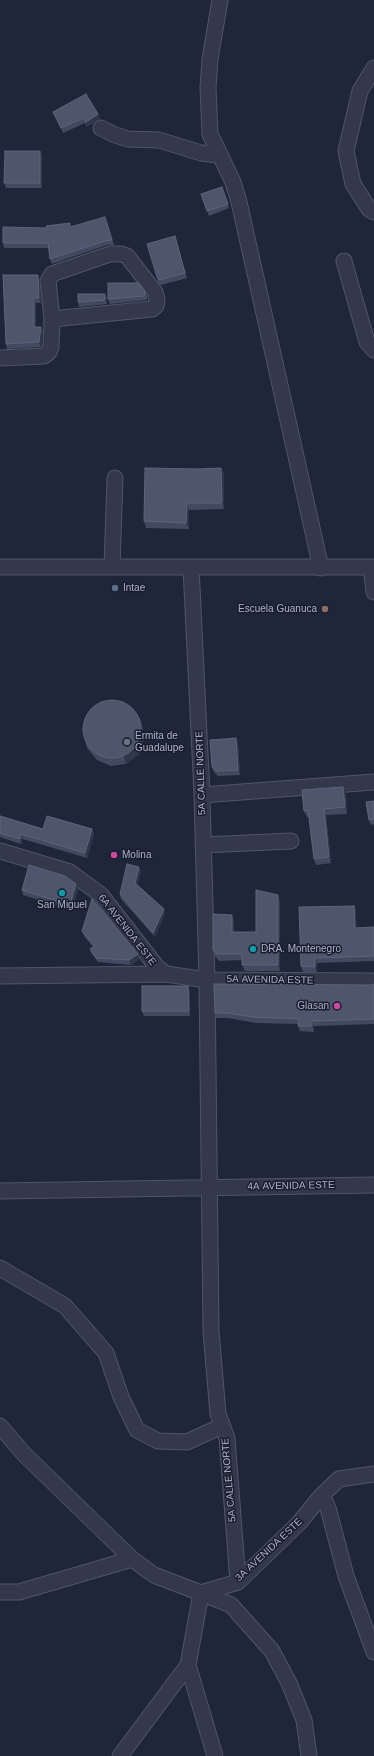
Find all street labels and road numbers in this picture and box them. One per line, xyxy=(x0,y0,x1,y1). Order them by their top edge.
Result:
street label: 5A CALLE NORTE xyxy=(194,731,208,815)
street label: 6A AVENIDA ESTE xyxy=(95,892,159,968)
street label: 5A AVENIDA ESTE xyxy=(226,973,314,987)
street label: 4A AVENIDA ESTE xyxy=(247,1179,335,1193)
street label: 5A CALLE NORTE xyxy=(219,1437,239,1523)
street label: 3A AVENIDA ESTE xyxy=(233,1516,305,1584)

